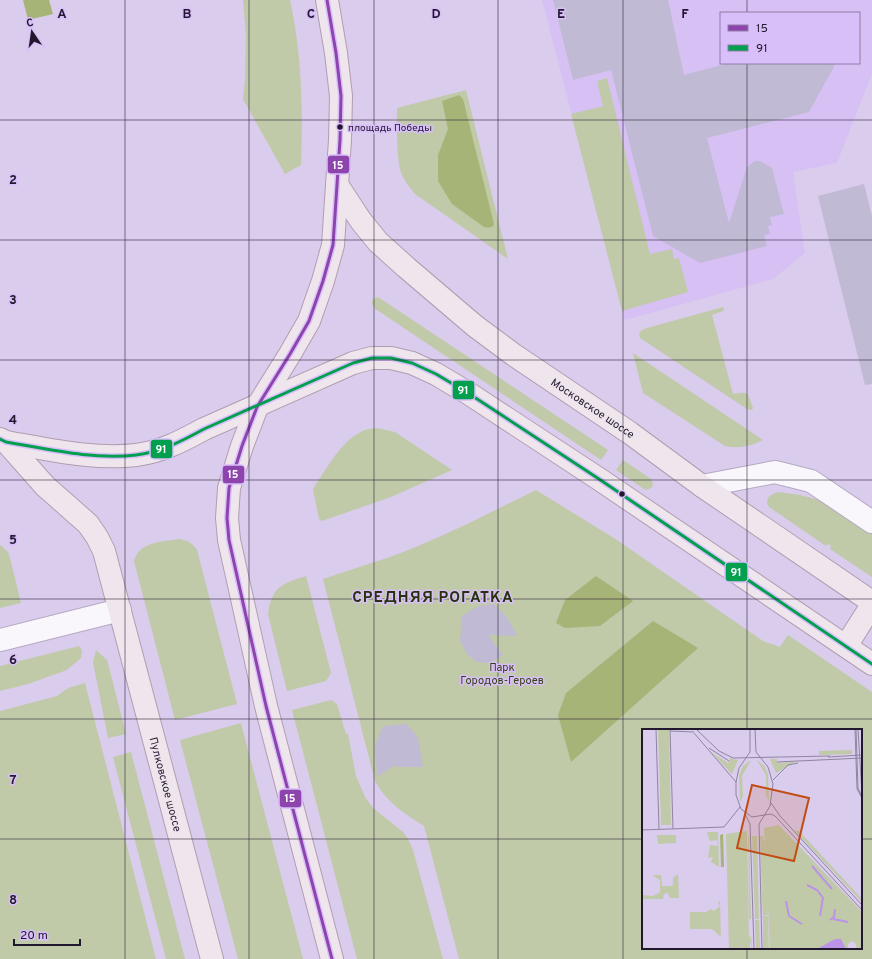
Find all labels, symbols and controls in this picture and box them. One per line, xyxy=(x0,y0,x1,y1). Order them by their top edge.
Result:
text: A xyxy=(57,7,67,23)
text: B xyxy=(183,7,192,23)
text: C xyxy=(307,7,315,23)
text: D xyxy=(431,7,441,23)
text: E xyxy=(557,7,565,23)
text: F xyxy=(681,7,689,23)
north arrow xyxy=(12,12,52,52)
legend xyxy=(720,12,860,64)
text: С xyxy=(25,16,35,31)
text: 15 xyxy=(756,21,768,37)
text: 91 xyxy=(756,41,768,57)
marker: площадь Победы xyxy=(335,122,345,132)
place label: площадь Победы xyxy=(348,122,432,135)
line badge: 15 xyxy=(327,155,350,174)
text: 15 xyxy=(332,159,344,173)
text: 2 xyxy=(9,173,17,189)
text: 3 xyxy=(9,293,17,309)
street label: Московское шоссе xyxy=(548,376,637,442)
line badge: 91 xyxy=(452,380,475,400)
text: 91 xyxy=(457,384,469,398)
text: 4 xyxy=(9,413,17,429)
line badge: 91 xyxy=(150,439,173,459)
text: 91 xyxy=(155,443,167,457)
line badge: 15 xyxy=(222,465,245,484)
text: 15 xyxy=(227,468,239,482)
unlabelled marker xyxy=(617,489,627,499)
text: 5 xyxy=(9,533,17,549)
line badge: 91 xyxy=(725,562,748,582)
text: 91 xyxy=(730,566,742,580)
district label: СРЕДНЯЯ РОГАТКА xyxy=(352,589,514,608)
text: 6 xyxy=(9,653,17,669)
park label: Парк Городов-Героев xyxy=(460,661,544,688)
inset map xyxy=(642,729,862,949)
street label: Пулковское шоссе xyxy=(146,736,184,834)
text: 7 xyxy=(10,773,17,789)
line badge: 15 xyxy=(279,789,302,808)
text: 15 xyxy=(284,792,296,806)
text: 8 xyxy=(9,893,17,909)
scale bar xyxy=(14,921,80,947)
text: 20 m xyxy=(20,928,48,944)

